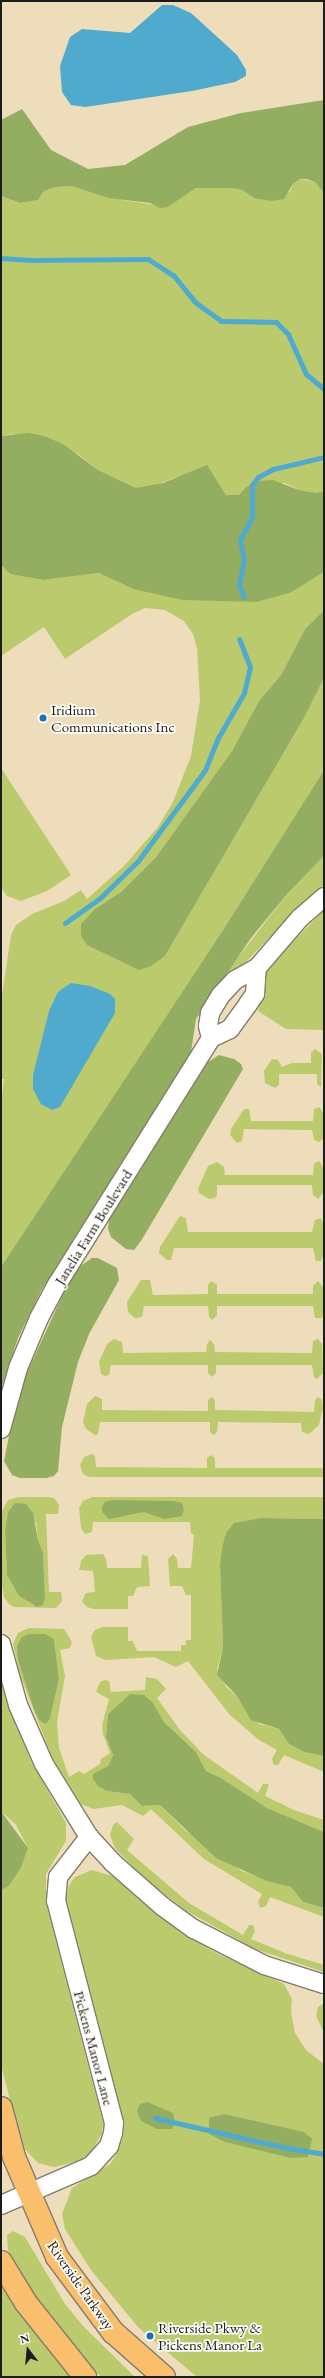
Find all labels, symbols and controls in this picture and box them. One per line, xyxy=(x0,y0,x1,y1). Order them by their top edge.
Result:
place label: Iridium Communications Inc xyxy=(51,700,174,735)
marker: Iridium Communications Inc xyxy=(38,713,48,723)
street label: Janelia Farm Boulevard xyxy=(50,1166,136,1288)
street label: Pickens Manor Lane xyxy=(70,1989,118,2107)
street label: Riverside Parkway xyxy=(44,2237,118,2333)
place label: Riverside Pkwy & Pickens Manor La xyxy=(158,2318,262,2353)
north arrow xyxy=(8,2330,48,2370)
text: N xyxy=(18,2331,31,2346)
marker: Riverside Pkwy & Pickens Manor La xyxy=(145,2331,155,2341)

